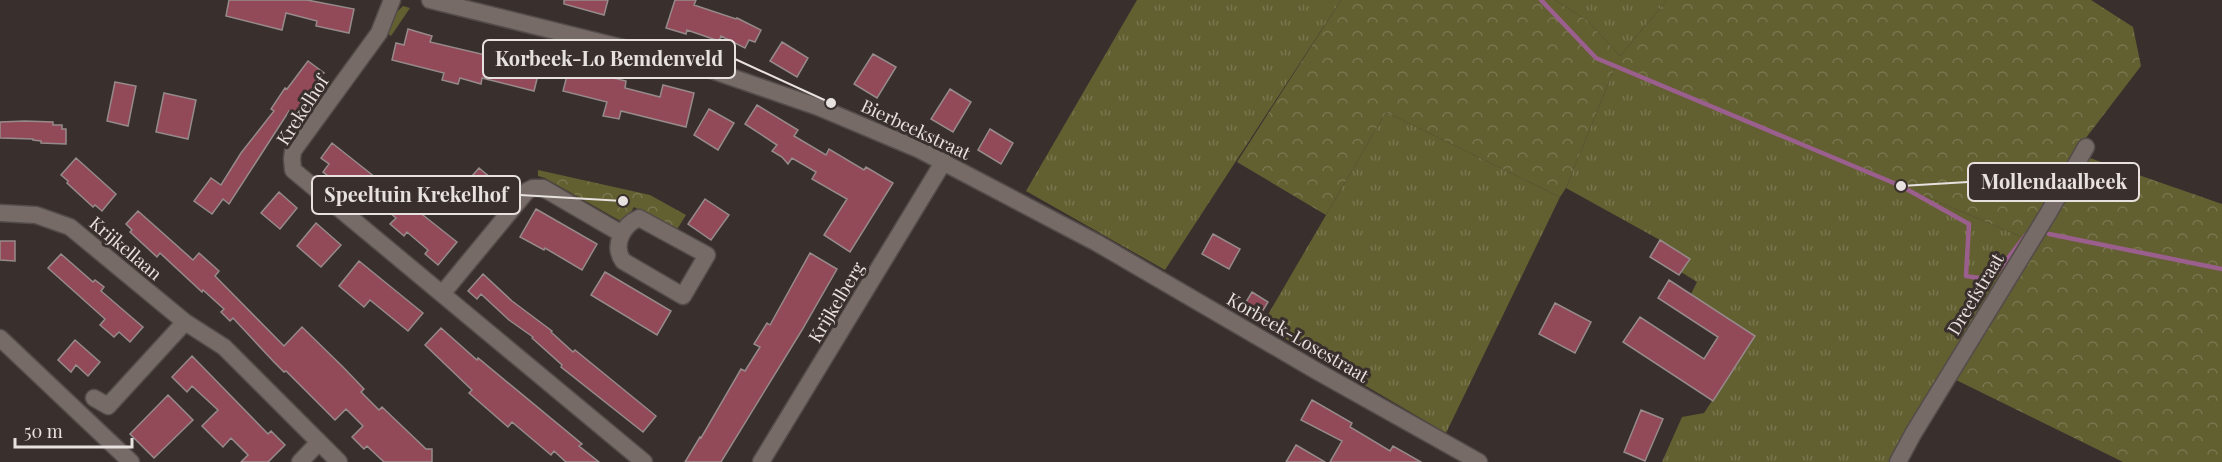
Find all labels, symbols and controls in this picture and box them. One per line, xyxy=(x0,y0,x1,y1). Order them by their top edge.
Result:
callout: Korbeek-Lo Bemdenveld xyxy=(483,40,735,78)
text: Korbeek-Lo Bemdenveld xyxy=(495,44,723,71)
street label: Krekelhof xyxy=(271,69,335,150)
street label: Bierbeekstraat xyxy=(857,93,975,165)
callout: Mollendaalbeek xyxy=(1968,163,2139,201)
text: Mollendaalbeek xyxy=(1981,167,2127,194)
callout: Speeltuin Krekelhof xyxy=(312,176,520,214)
text: Speeltuin Krekelhof xyxy=(324,180,510,207)
street label: Krijkellaan xyxy=(85,211,167,285)
street label: Dreefstraat xyxy=(1941,248,2009,339)
street label: Krijkelberg xyxy=(802,257,870,347)
street label: Korbeek-Losestraat xyxy=(1223,287,1374,388)
scale bar xyxy=(15,411,132,449)
text: 50 m xyxy=(24,419,63,443)

